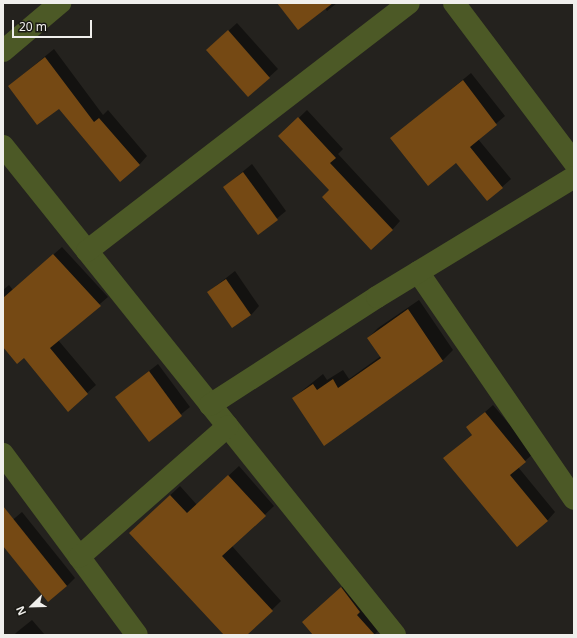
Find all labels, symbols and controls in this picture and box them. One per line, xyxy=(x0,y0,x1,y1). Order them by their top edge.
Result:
scale bar xyxy=(14,12,94,38)
text: 20 m xyxy=(19,18,47,35)
north arrow xyxy=(12,586,52,626)
text: N xyxy=(12,604,29,618)

